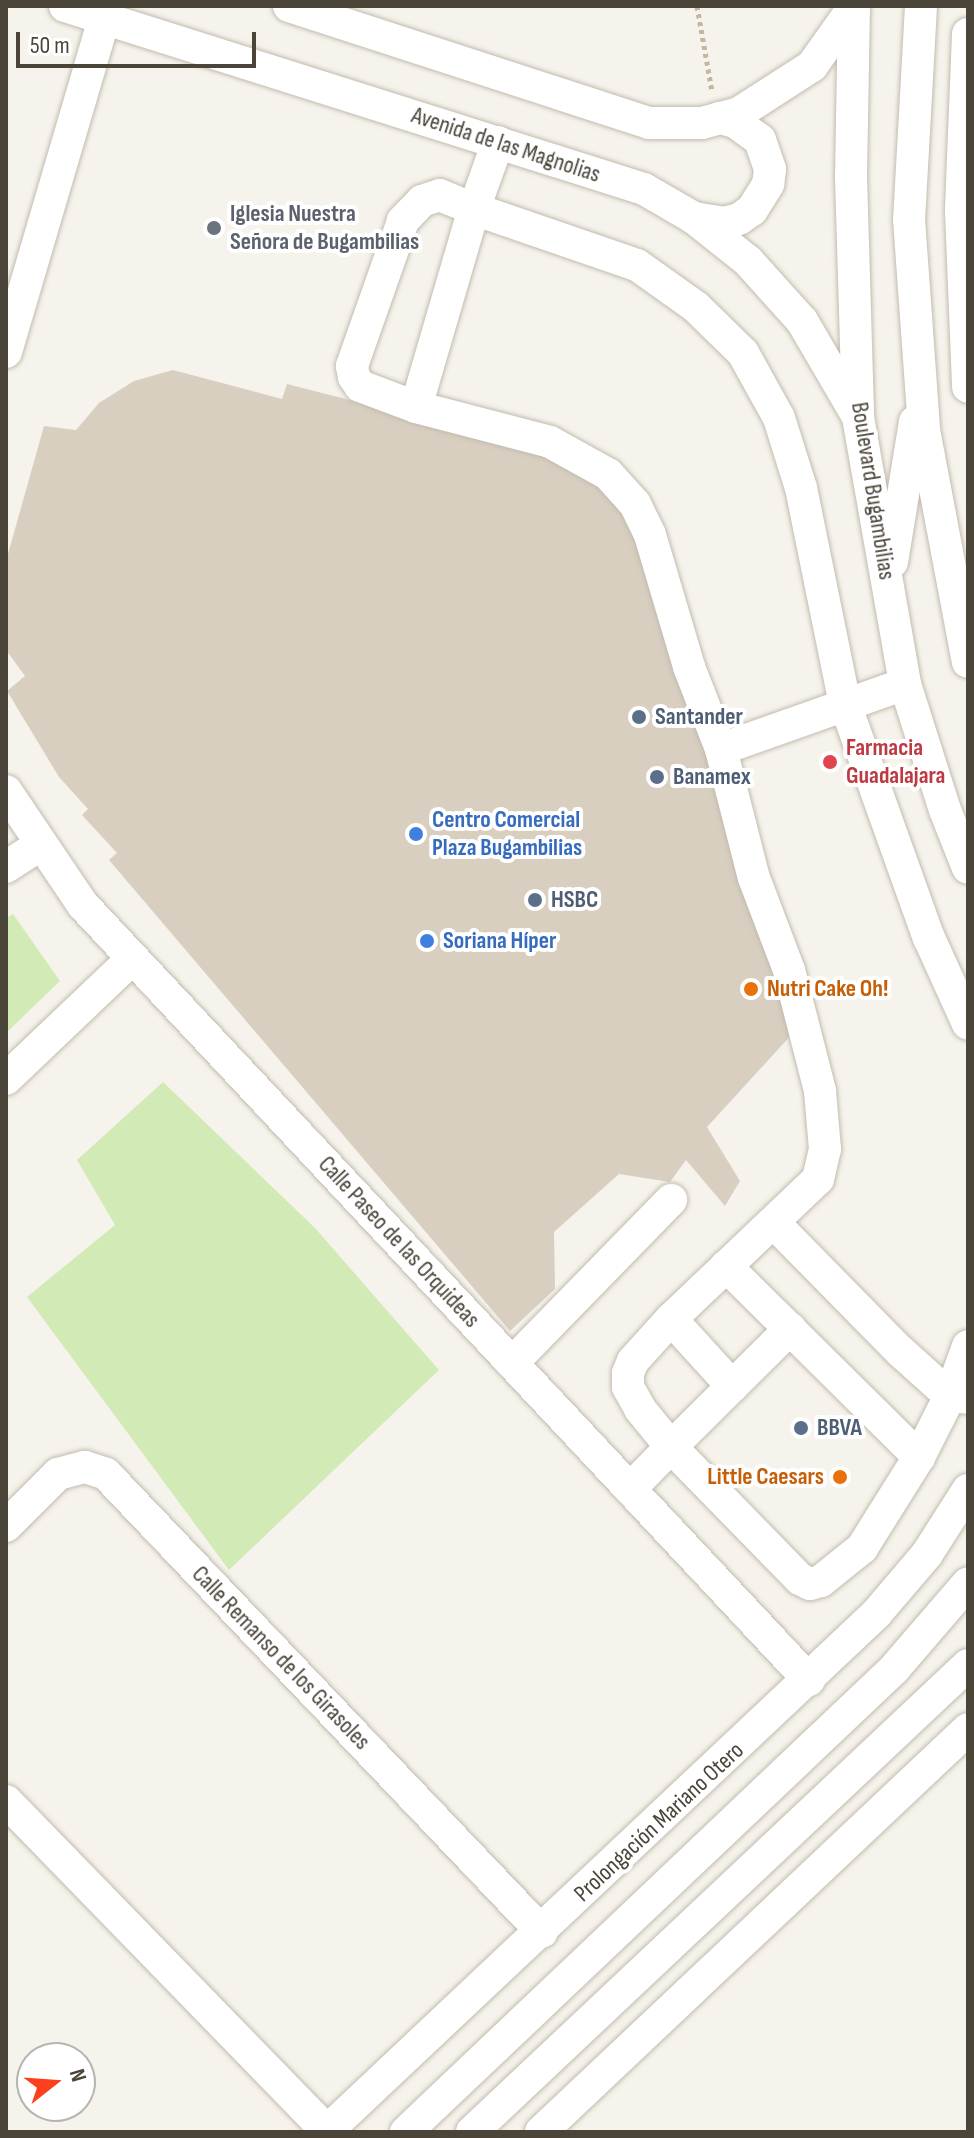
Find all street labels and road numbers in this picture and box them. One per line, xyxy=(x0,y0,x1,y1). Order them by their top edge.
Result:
street label: Avenida de las Magnolias xyxy=(408,101,604,189)
street label: Boulevard Bugambilias xyxy=(845,400,901,582)
street label: Calle Paseo de las Orquideas xyxy=(312,1150,486,1334)
street label: Calle Remanso de los Girasoles xyxy=(186,1560,376,1756)
street label: Prolongación Mariano Otero xyxy=(568,1736,750,1908)

